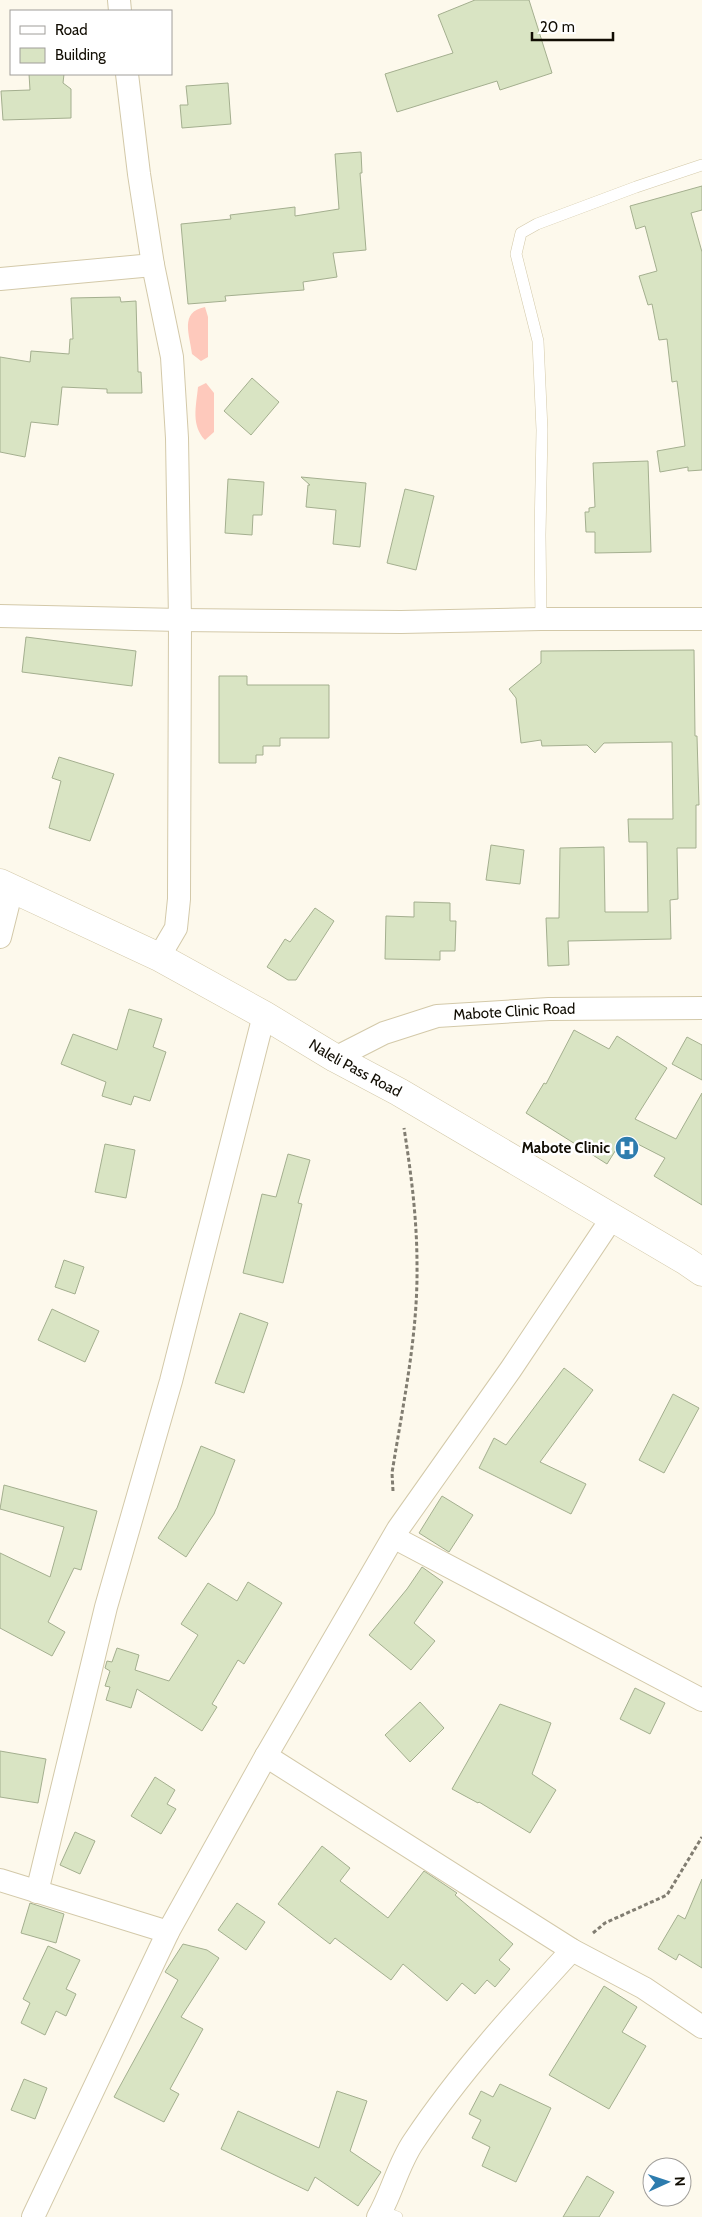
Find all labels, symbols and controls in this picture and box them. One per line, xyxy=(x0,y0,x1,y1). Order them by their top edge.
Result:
legend xyxy=(10,10,172,75)
scale bar xyxy=(532,10,613,42)
text: 20 m xyxy=(540,18,575,36)
text: Road xyxy=(55,21,88,39)
text: Building xyxy=(55,46,106,64)
street label: Mabote Clinic Road xyxy=(453,1000,575,1024)
street label: Naleli Pass Road xyxy=(306,1035,405,1101)
hospital icon: Mabote Clinic xyxy=(614,1135,640,1161)
place label: Mabote Clinic xyxy=(521,1139,610,1157)
north arrow xyxy=(642,2157,692,2207)
text: N xyxy=(671,2176,689,2187)

